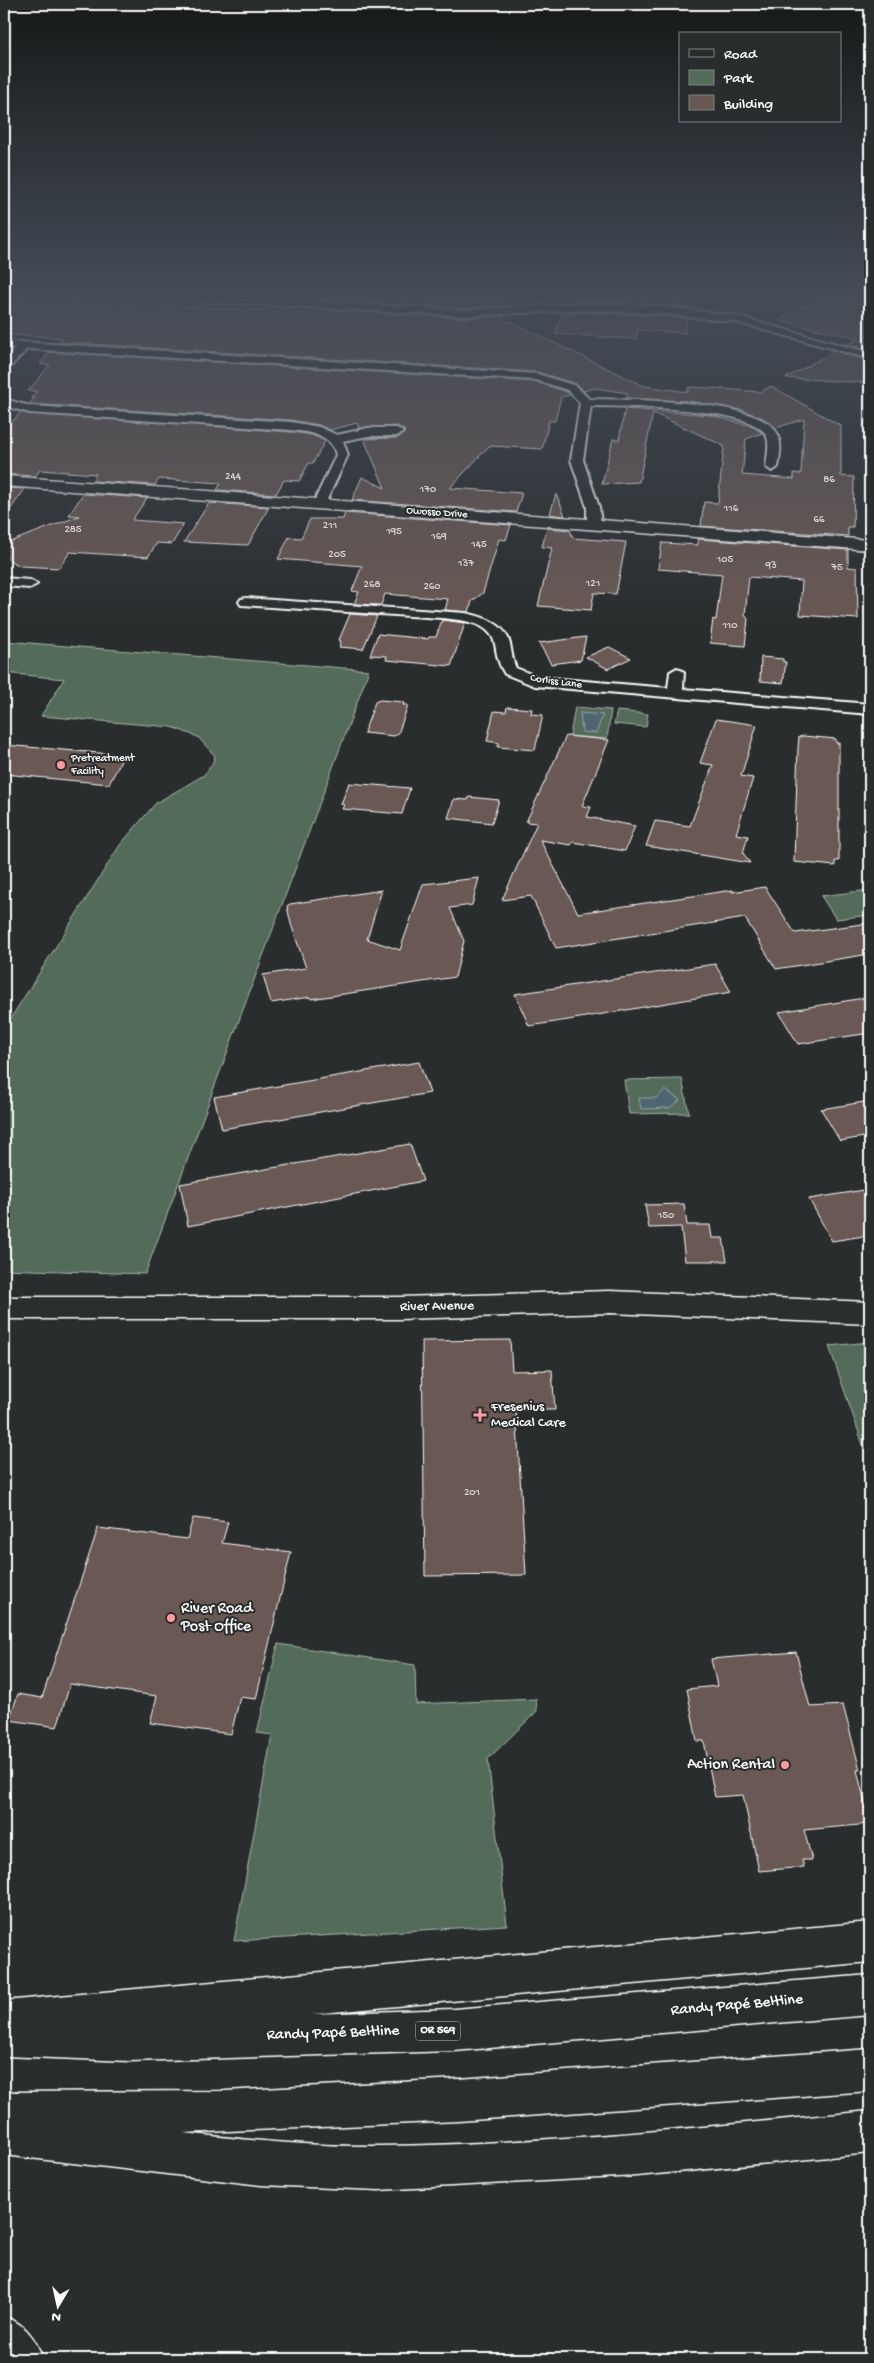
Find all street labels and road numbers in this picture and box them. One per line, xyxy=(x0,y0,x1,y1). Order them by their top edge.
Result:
street label: Owosso Drive xyxy=(406,505,468,521)
street label: Corliss Lane xyxy=(529,672,583,692)
street label: River Avenue xyxy=(400,1298,475,1316)
street label: Randy Papé Beltline xyxy=(670,1991,805,2021)
street label: Randy Papé Beltline xyxy=(266,2022,400,2046)
road number: OR 569 xyxy=(416,2022,460,2040)

